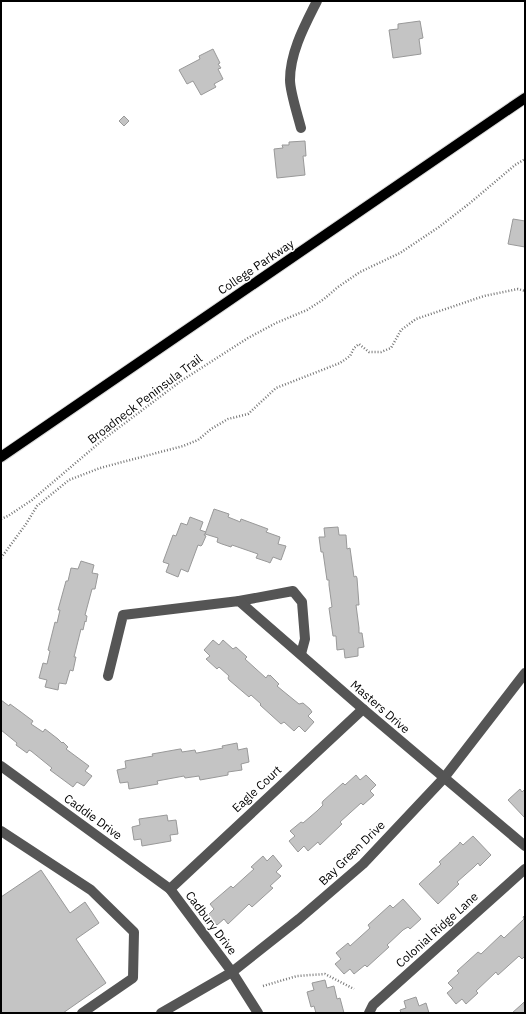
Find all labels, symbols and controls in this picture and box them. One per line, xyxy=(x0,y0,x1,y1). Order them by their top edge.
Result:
street label: College Parkway xyxy=(215,236,297,298)
street label: Broadneck Peninsula Trail xyxy=(84,351,205,447)
street label: Masters Drive xyxy=(348,677,413,737)
street label: Eagle Court xyxy=(229,762,284,815)
street label: Caddie Drive xyxy=(61,791,126,843)
street label: Bay Green Drive xyxy=(315,817,388,888)
street label: Cadbury Drive xyxy=(183,888,240,958)
street label: Colonial Ridge Lane xyxy=(392,888,481,971)

